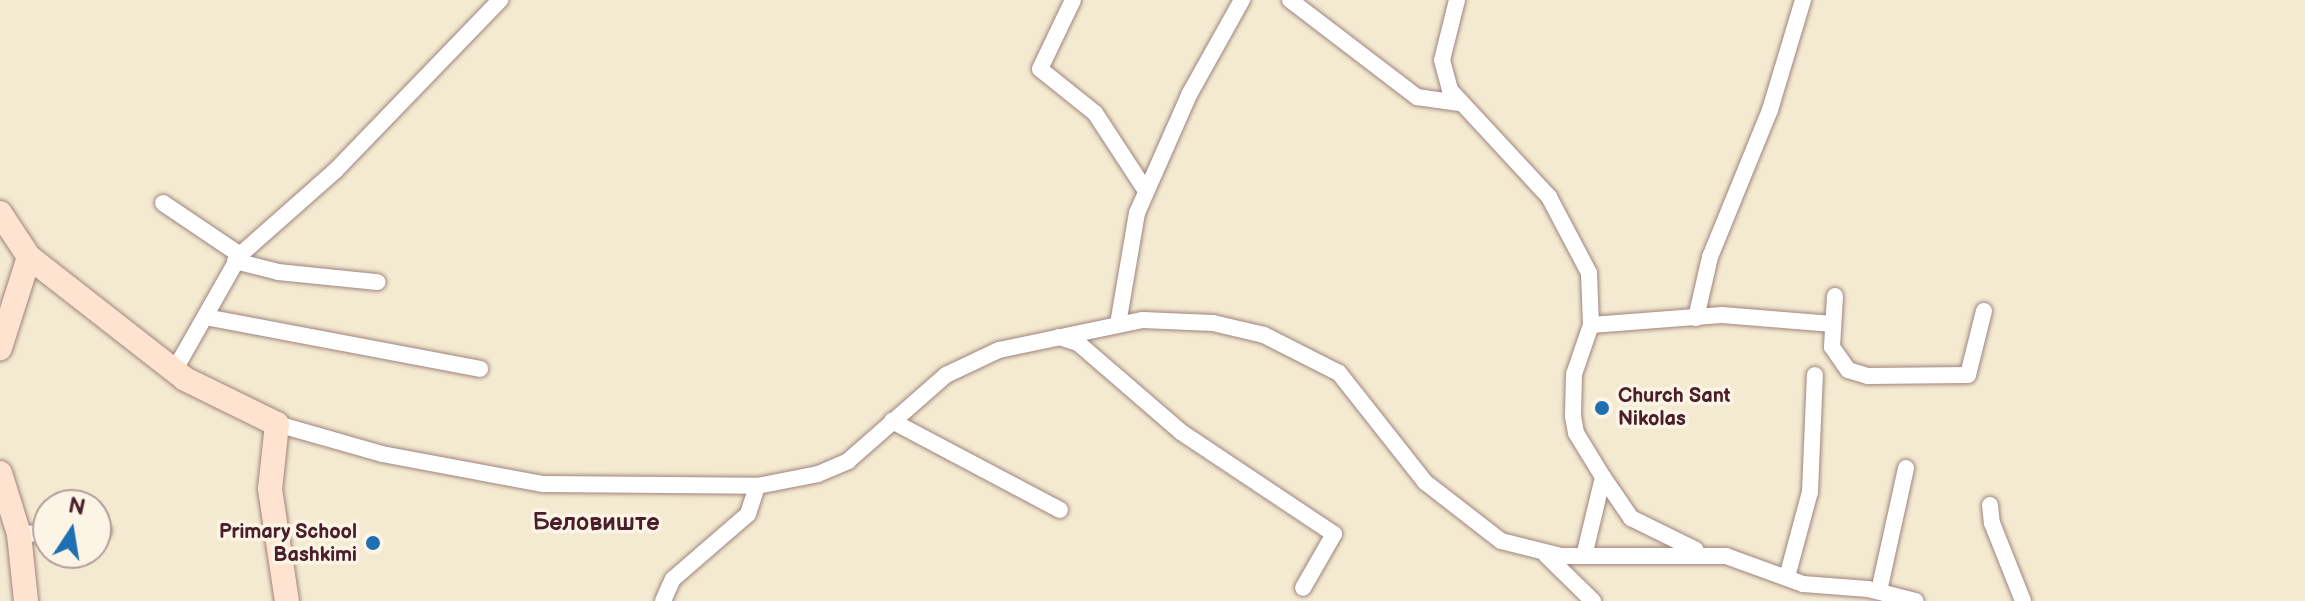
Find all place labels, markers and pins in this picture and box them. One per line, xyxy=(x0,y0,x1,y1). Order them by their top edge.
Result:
place label: Church Sant Nikolas xyxy=(1618,384,1730,431)
marker: Church Sant Nikolas xyxy=(1593,399,1611,417)
place label: Primary School Bashkimi xyxy=(218,520,357,567)
marker: Primary School Bashkimi xyxy=(364,534,382,552)

